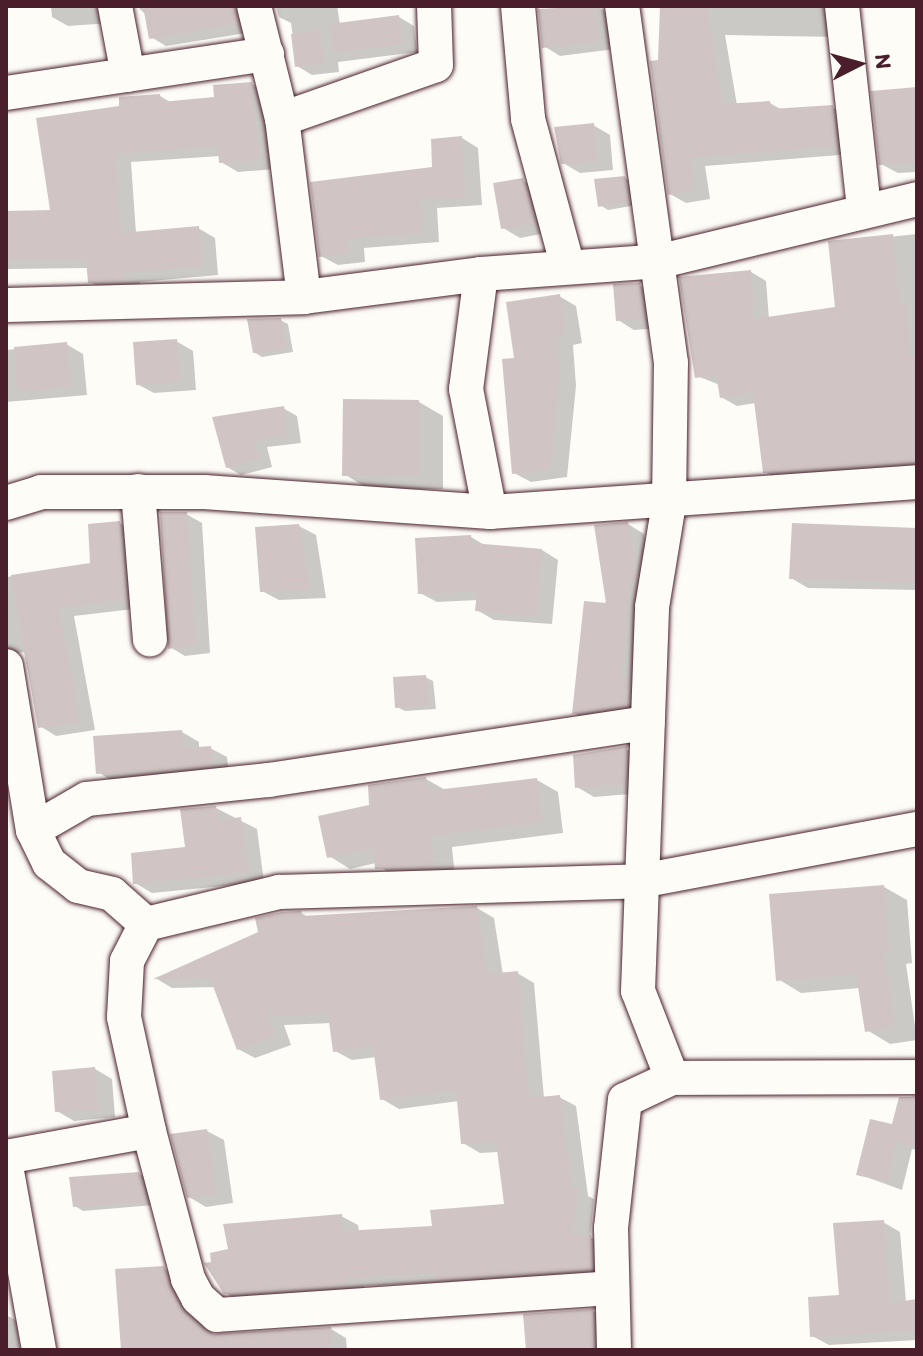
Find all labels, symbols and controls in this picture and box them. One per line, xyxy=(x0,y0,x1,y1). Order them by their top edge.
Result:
north arrow xyxy=(819,24,899,104)
text: N xyxy=(869,53,898,70)

